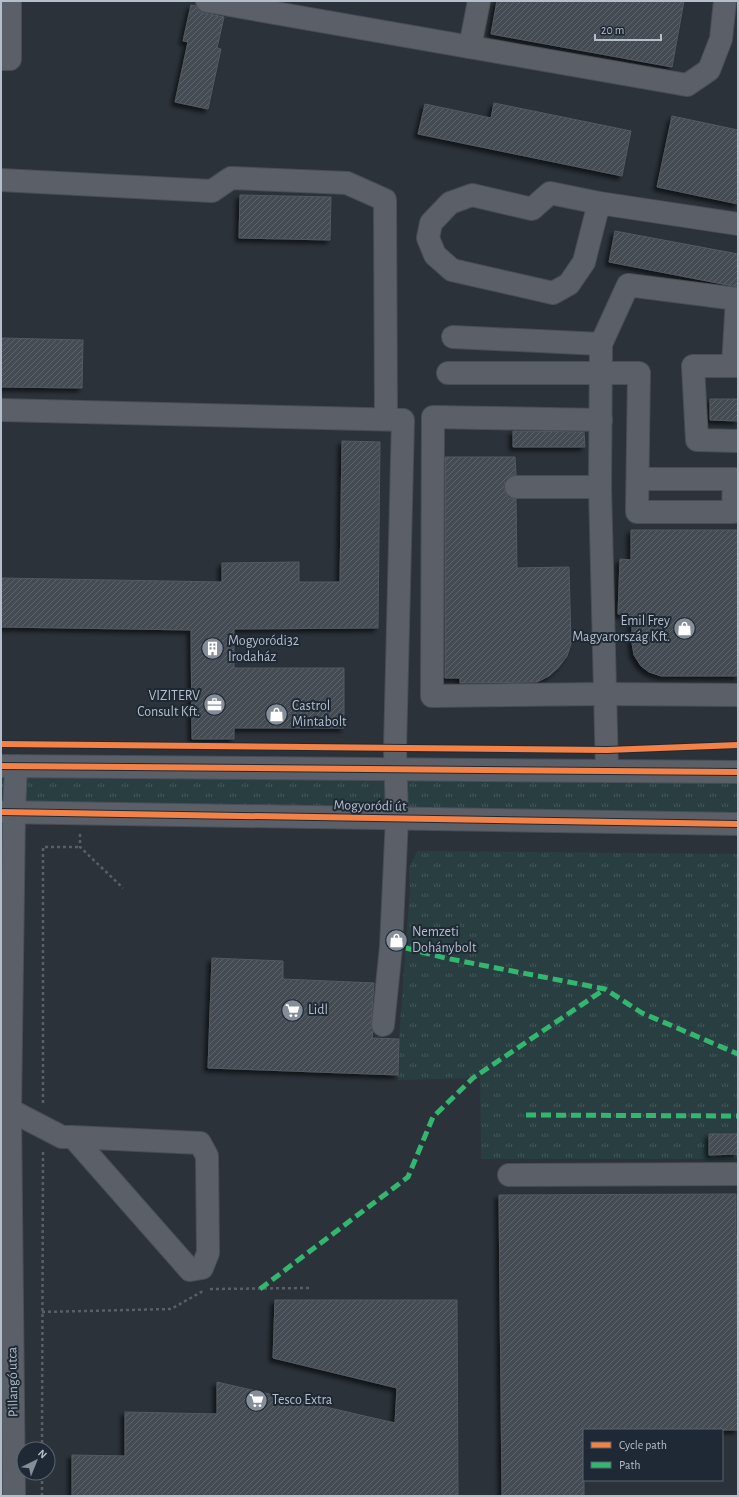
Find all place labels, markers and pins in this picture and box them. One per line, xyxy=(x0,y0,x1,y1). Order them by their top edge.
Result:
place label: Emil Frey Magyarország Kft. xyxy=(572,614,670,644)
shop icon: Emil Frey Magyarország Kft. xyxy=(672,616,698,642)
place label: Mogyoródi32 Irodaház xyxy=(228,634,299,664)
building icon: Mogyoródi32 Irodaház xyxy=(200,636,226,662)
place label: VIZITERV Consult Kft. xyxy=(137,689,200,719)
office icon: VIZITERV Consult Kft. xyxy=(202,691,228,717)
place label: Castrol Mintabolt xyxy=(292,699,347,729)
shop icon: Castrol Mintabolt xyxy=(263,701,289,727)
place label: Nemzeti Dohánybolt xyxy=(412,925,477,955)
shop icon: Nemzeti Dohánybolt xyxy=(384,927,410,953)
supermarket icon: Lidl xyxy=(279,997,305,1023)
place label: Lidl xyxy=(308,1003,328,1017)
supermarket icon: Tesco Extra xyxy=(243,1387,269,1413)
place label: Tesco Extra xyxy=(272,1393,333,1407)

